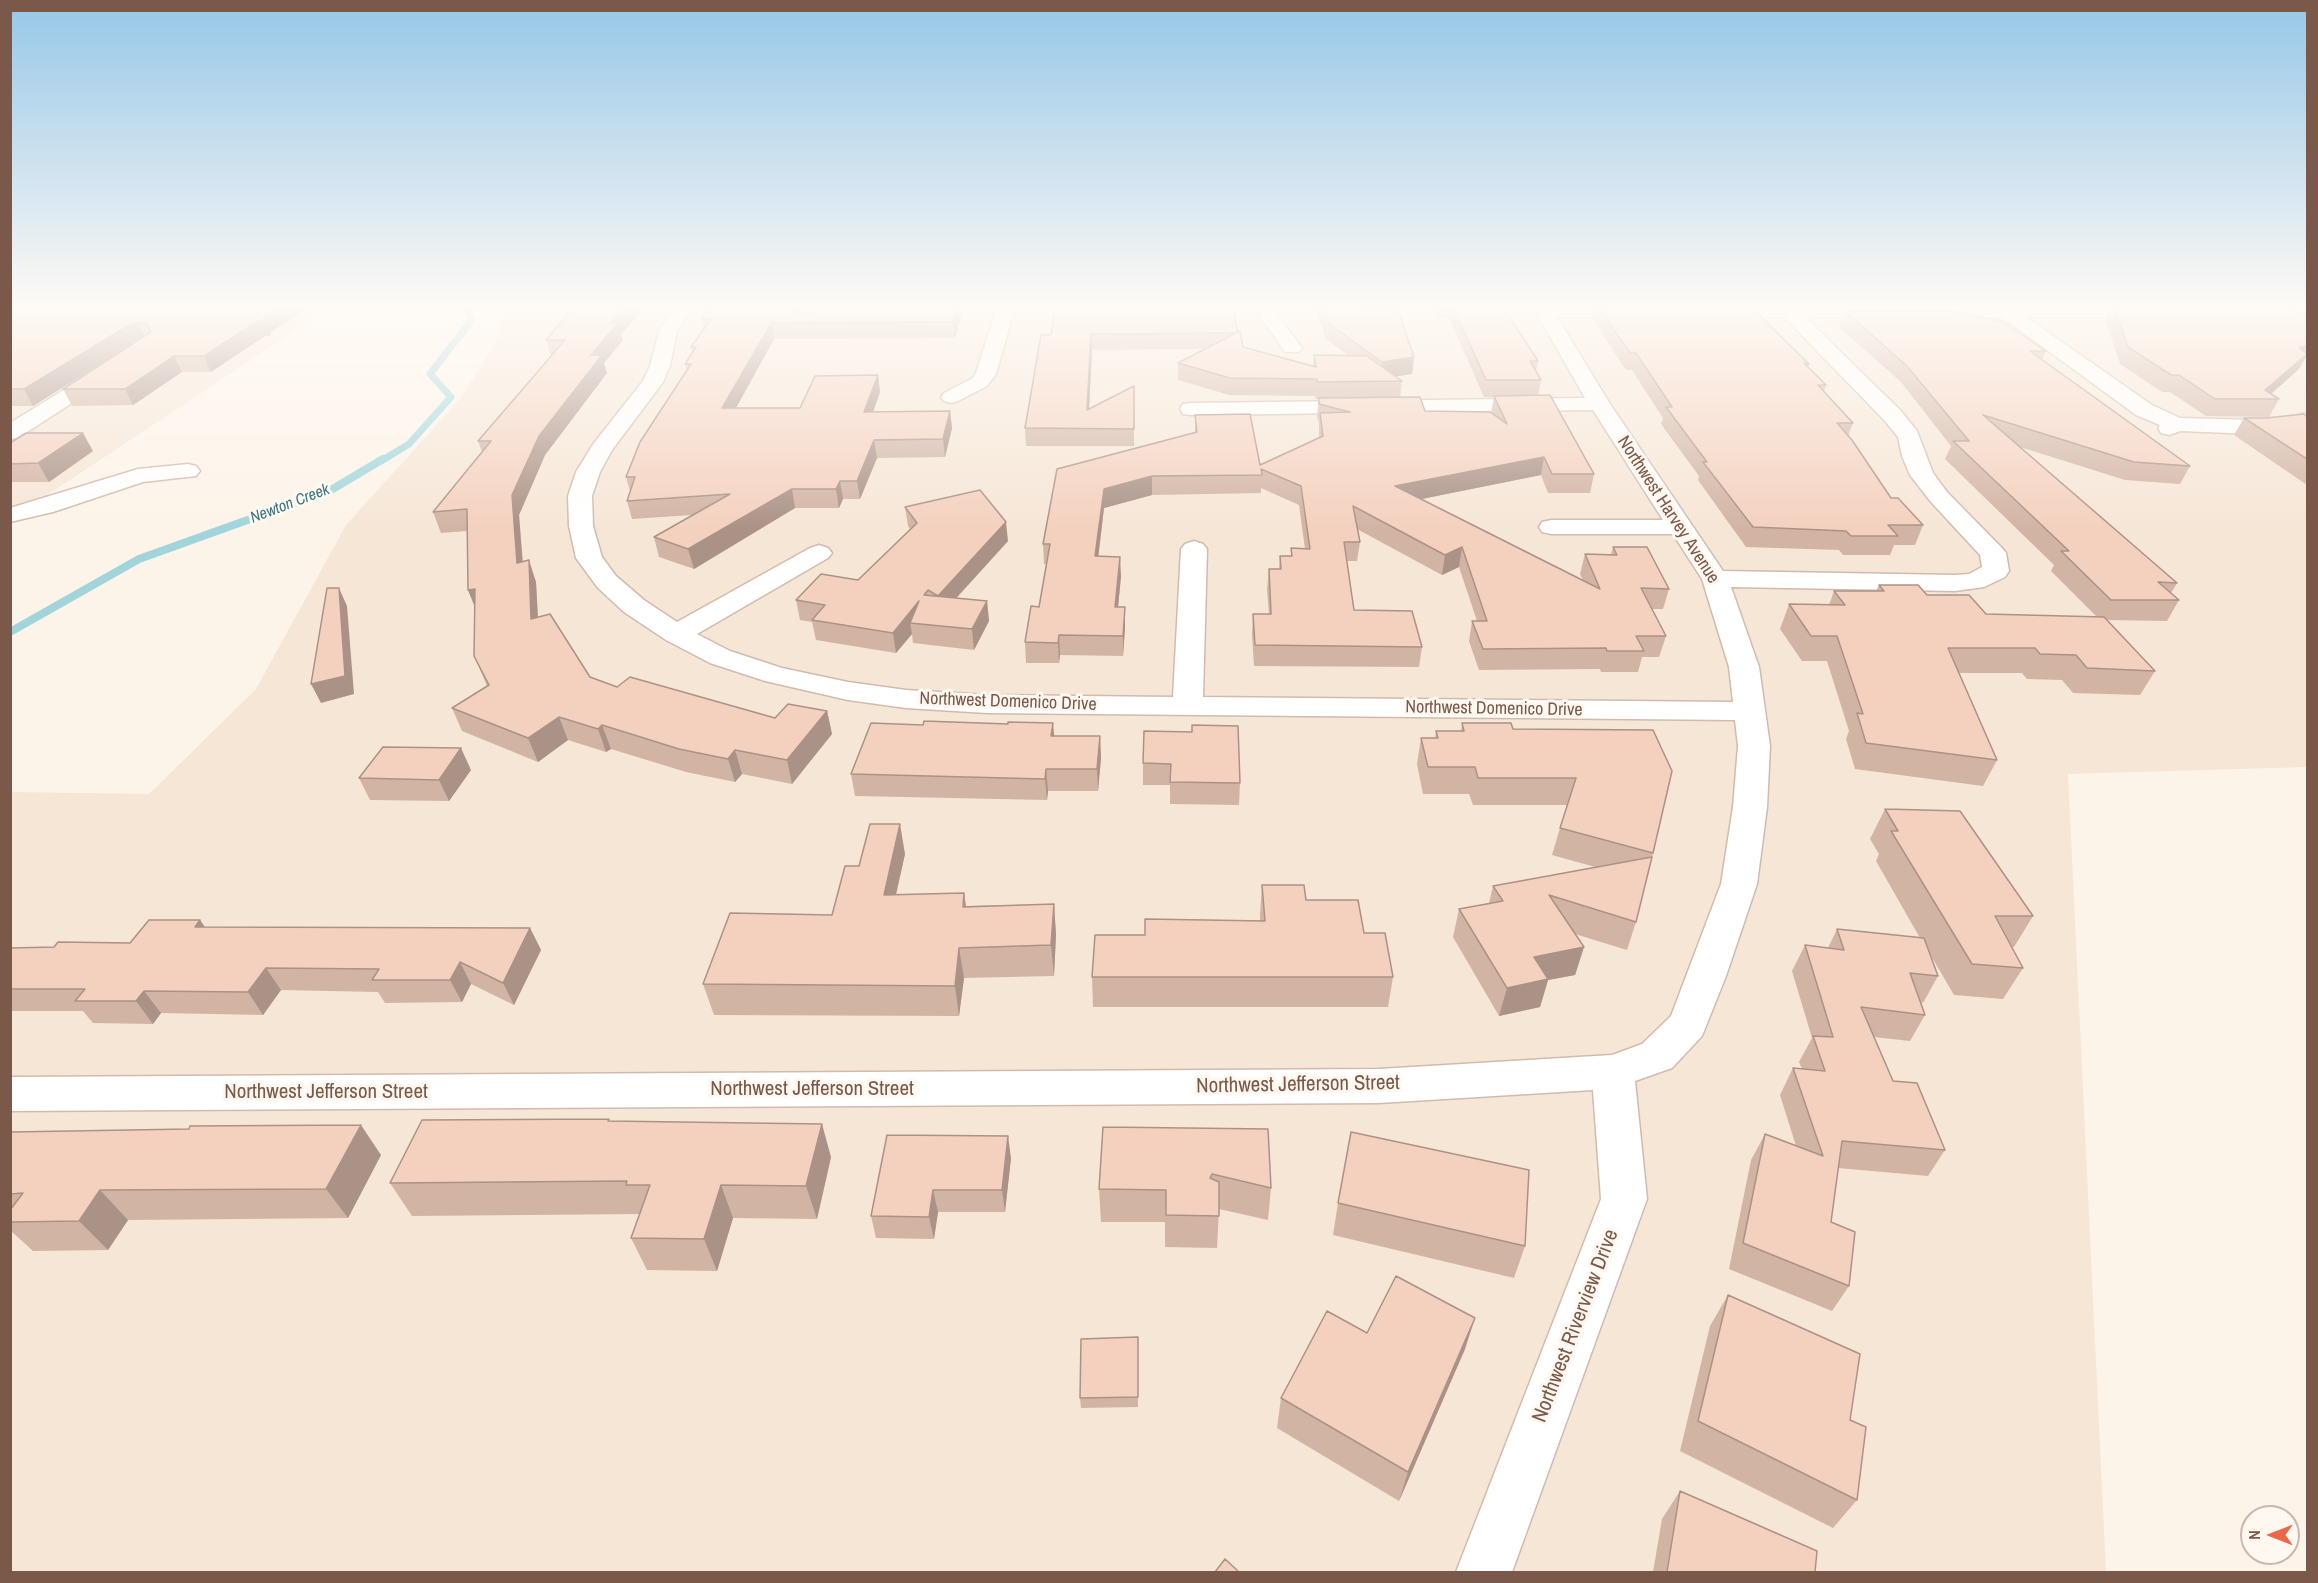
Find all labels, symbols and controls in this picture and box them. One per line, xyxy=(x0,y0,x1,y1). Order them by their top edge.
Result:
street label: Northwest Harvey Avenue xyxy=(1612,432,1724,588)
water label: Newton Creek xyxy=(248,480,332,528)
street label: Northwest Domenico Drive xyxy=(919,688,1097,716)
street label: Northwest Domenico Drive xyxy=(1405,697,1583,721)
street label: Northwest Jefferson Street xyxy=(1196,1071,1400,1099)
street label: Northwest Jefferson Street xyxy=(710,1076,914,1102)
street label: Northwest Jefferson Street xyxy=(224,1079,428,1105)
street label: Northwest Riverview Drive xyxy=(1528,1226,1624,1426)
north arrow xyxy=(2240,1505,2300,1565)
text: N xyxy=(2243,1530,2265,1540)

